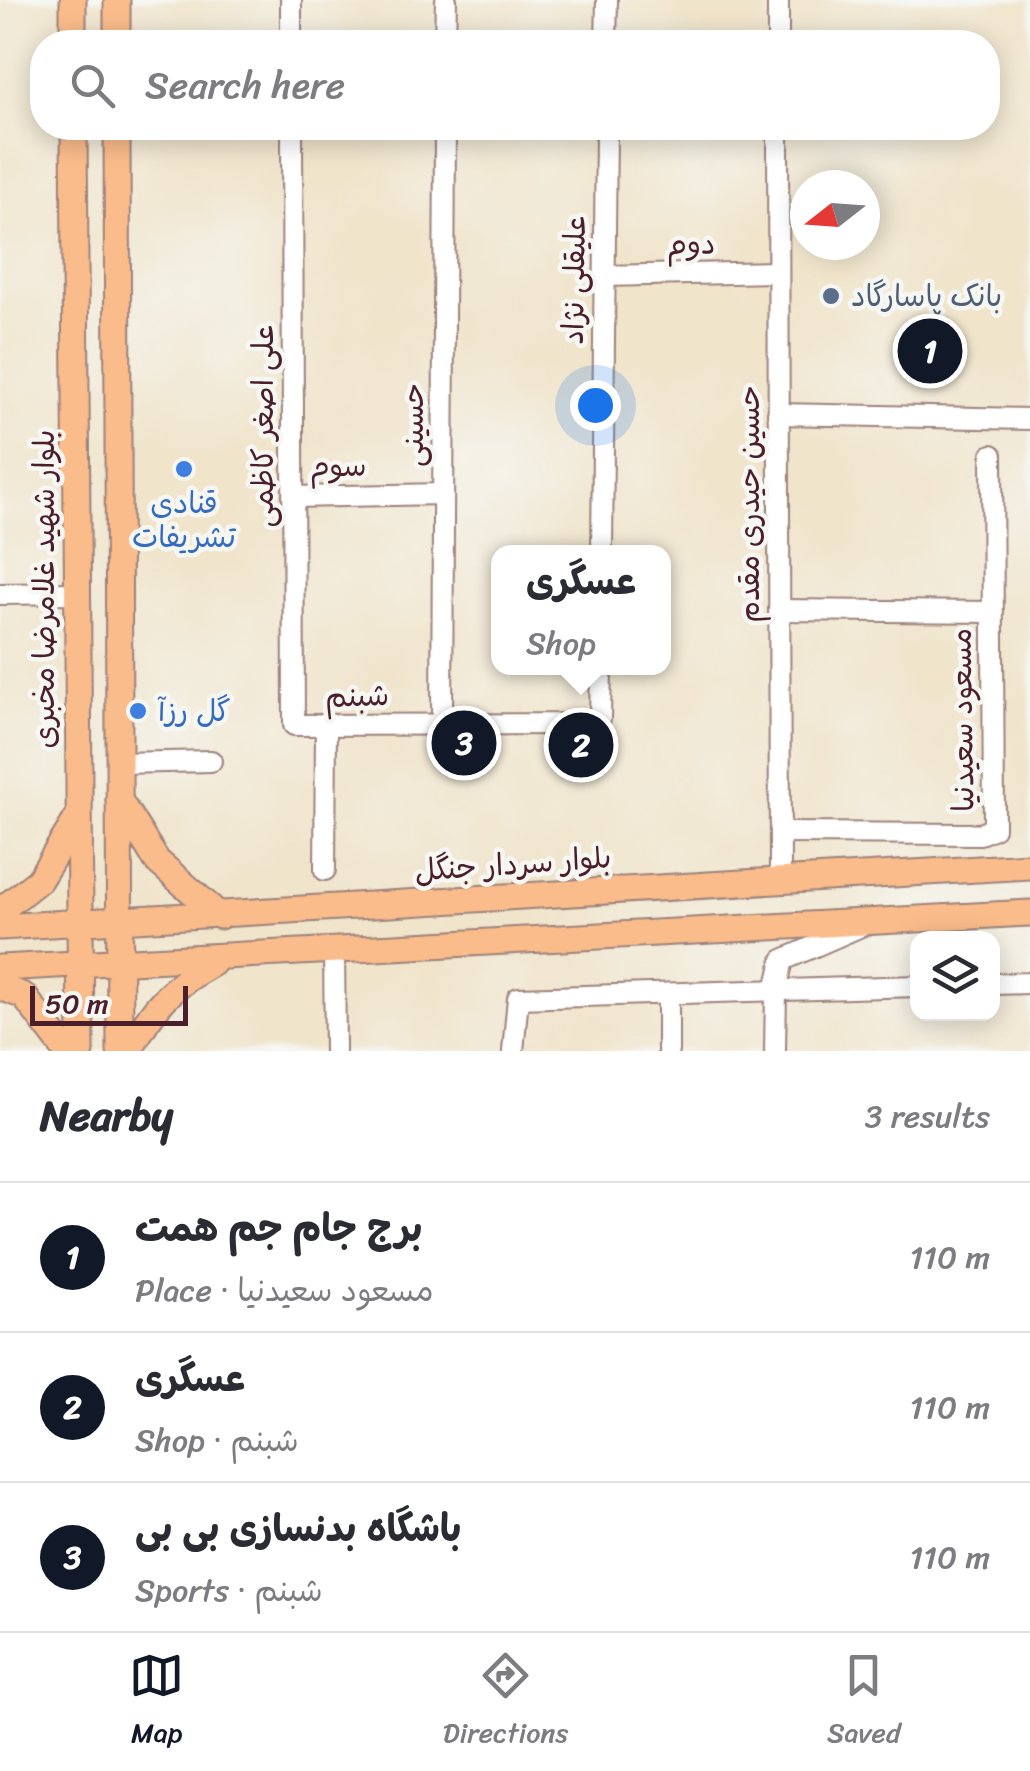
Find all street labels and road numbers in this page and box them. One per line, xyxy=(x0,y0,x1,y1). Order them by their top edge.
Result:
street label: علیقلی نژاد xyxy=(546,215,602,345)
street label: دوم xyxy=(666,217,716,271)
street label: علی اصغر کاظمی xyxy=(236,325,290,527)
street label: حسینی xyxy=(386,383,440,467)
street label: حسین حیدری مقدم xyxy=(722,385,776,623)
street label: بلوار شهید غلامرضا مخبری xyxy=(17,430,71,748)
street label: سوم xyxy=(309,439,367,493)
street label: مسعود سعیدنیا xyxy=(933,628,991,812)
street label: شبنم xyxy=(324,668,390,724)
street label: بلوار سردار جنگل xyxy=(413,830,613,898)

